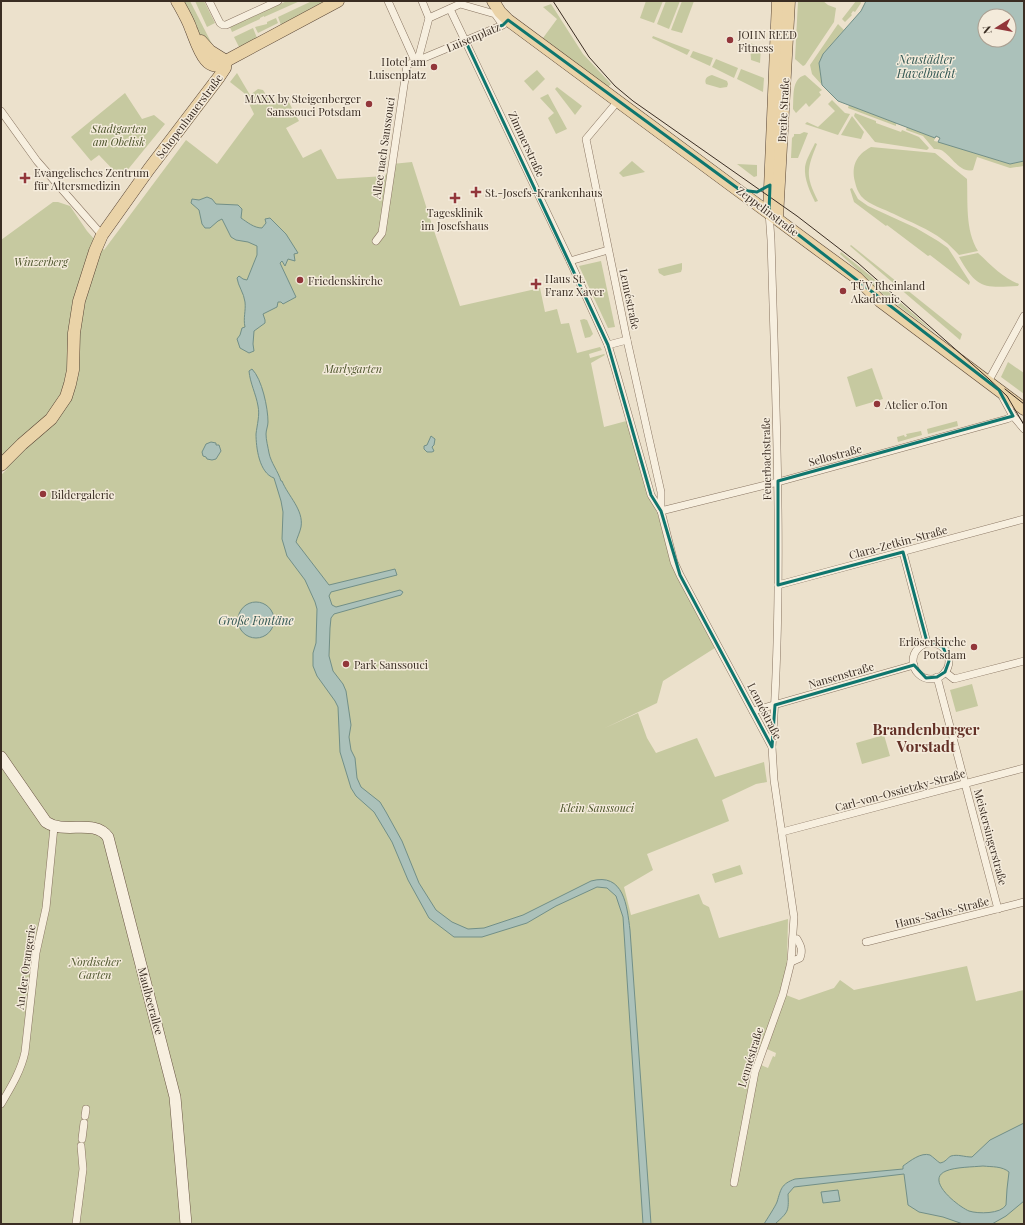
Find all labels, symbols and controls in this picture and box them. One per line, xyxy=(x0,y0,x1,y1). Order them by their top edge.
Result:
north arrow xyxy=(977,8,1017,48)
street label: Luisenplatz xyxy=(444,19,502,55)
text: N xyxy=(979,25,995,35)
place label: JOHN REED Fitness xyxy=(737,27,797,55)
marker: JOHN REED Fitness xyxy=(725,35,735,45)
water label: Neustädter Havelbucht xyxy=(896,51,956,81)
place label: Hotel am Luisenplatz xyxy=(369,54,426,82)
marker: Hotel am Luisenplatz xyxy=(429,62,439,72)
street label: Schopenhauerstraße xyxy=(152,70,226,161)
street label: Breite Straße xyxy=(774,77,792,143)
place label: MAXX by Steigenberger Sanssouci Potsdam xyxy=(245,91,361,119)
street label: Allee nach Sanssouci xyxy=(368,96,398,201)
marker: MAXX by Steigenberger Sanssouci Potsdam xyxy=(364,99,374,109)
street label: Zimmerstraße xyxy=(505,109,549,180)
park label: Stadtgarten am Obelisk xyxy=(90,121,147,149)
place label: Evangelisches Zentrum für Altersmedizin xyxy=(34,165,149,193)
marker: Evangelisches Zentrum für Altersmedizin xyxy=(19,172,31,184)
street label: Zeppelinstraße xyxy=(734,183,803,240)
place label: St.-Josefs-Krankenhaus xyxy=(485,185,602,200)
marker: St.-Josefs-Krankenhaus xyxy=(470,186,482,198)
marker: Tagesklinik im Josefshaus xyxy=(449,192,461,204)
place label: Tagesklinik im Josefshaus xyxy=(421,205,489,233)
park label: Winzerberg xyxy=(14,254,69,269)
street label: Lennéstraße xyxy=(616,267,644,331)
place label: Haus St. Franz Xaver xyxy=(545,271,604,299)
place label: Friedenskirche xyxy=(308,273,383,288)
marker: Friedenskirche xyxy=(295,275,305,285)
marker: Haus St. Franz Xaver xyxy=(530,278,542,290)
place label: TÜV Rheinland Akademie xyxy=(850,278,926,306)
marker: TÜV Rheinland Akademie xyxy=(838,286,848,296)
park label: Marlygarten xyxy=(323,361,382,376)
place label: Atelier o.Ton xyxy=(884,397,948,412)
marker: Atelier o.Ton xyxy=(872,399,882,409)
street label: Feuerbachstraße xyxy=(758,417,774,501)
street label: Sellostraße xyxy=(807,441,864,469)
place label: Bildergalerie xyxy=(51,487,115,502)
marker: Bildergalerie xyxy=(38,489,48,499)
street label: Clara-Zetkin-Straße xyxy=(847,522,949,562)
water label: Große Fontäne xyxy=(218,612,294,628)
place label: Erlöserkirche Potsdam xyxy=(899,634,966,662)
marker: Erlöserkirche Potsdam xyxy=(969,642,979,652)
place label: Park Sanssouci xyxy=(354,657,428,672)
street label: Nansenstraße xyxy=(806,658,876,692)
marker: Park Sanssouci xyxy=(341,659,351,669)
street label: Lennéstraße xyxy=(744,680,786,742)
district label: Brandenburger Vorstadt xyxy=(872,719,980,756)
street label: Carl-von-Ossietzky-Straße xyxy=(833,765,967,815)
street label: Meistersingerstraße xyxy=(971,787,1011,887)
park label: Klein Sanssouci xyxy=(559,800,635,815)
street label: Hans-Sachs-Straße xyxy=(893,893,991,931)
street label: An der Orangerie xyxy=(11,923,38,1011)
park label: Nordischer Garten xyxy=(68,954,121,982)
street label: Maulbeerallee xyxy=(135,965,167,1037)
street label: Lennéstraße xyxy=(734,1025,766,1089)

